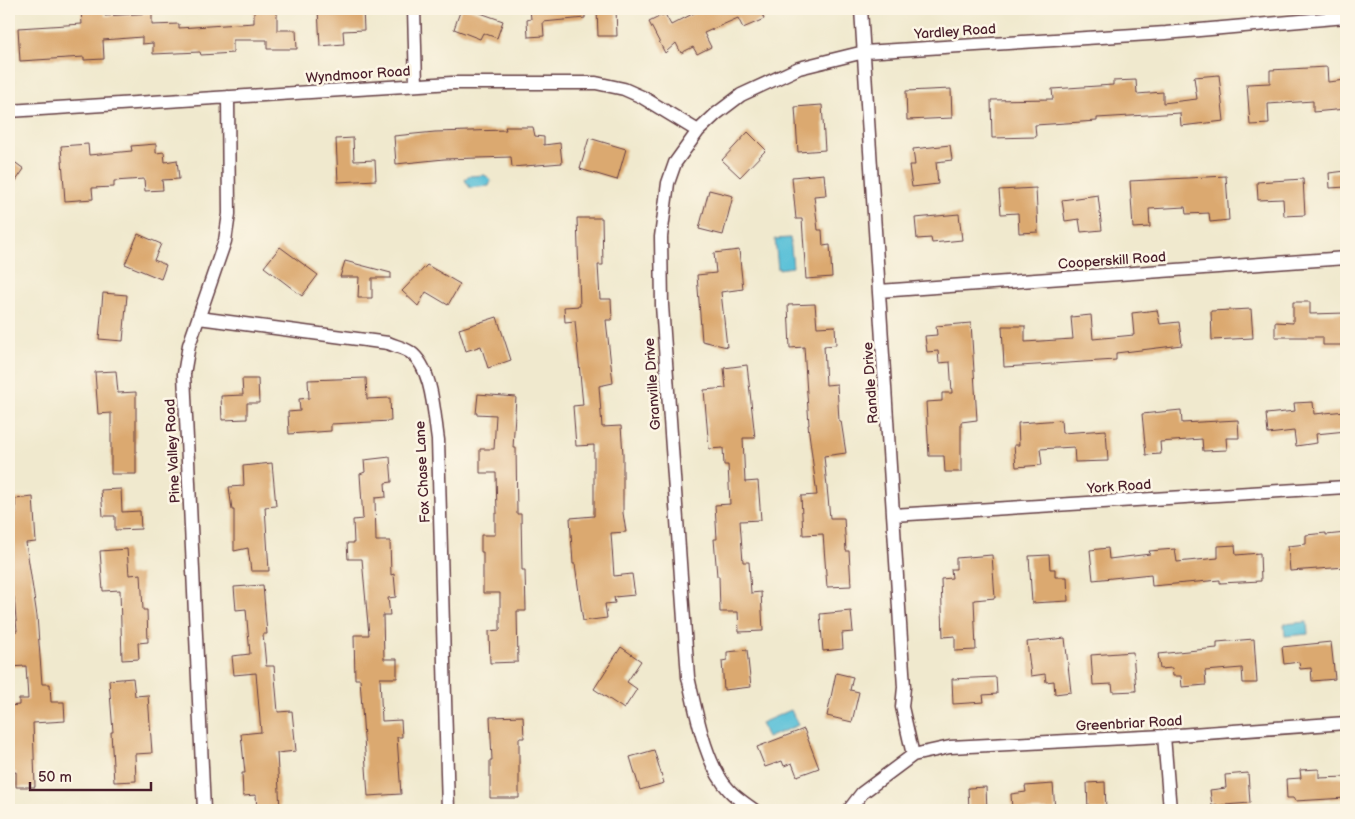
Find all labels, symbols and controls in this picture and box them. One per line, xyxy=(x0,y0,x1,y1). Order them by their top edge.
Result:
street label: Yardley Road xyxy=(913,20,997,43)
street label: Wyndmoor Road xyxy=(305,62,411,87)
street label: Cooperskill Road xyxy=(1057,248,1167,273)
street label: Granville Drive xyxy=(641,337,664,431)
street label: Randle Drive xyxy=(859,342,882,424)
street label: Pine Valley Road xyxy=(161,398,184,504)
street label: Fox Chase Lane xyxy=(411,421,434,523)
street label: York Road xyxy=(1085,476,1152,497)
street label: Greenbriar Road xyxy=(1075,712,1183,735)
scale bar xyxy=(30,759,151,791)
text: 50 m xyxy=(38,768,72,787)

